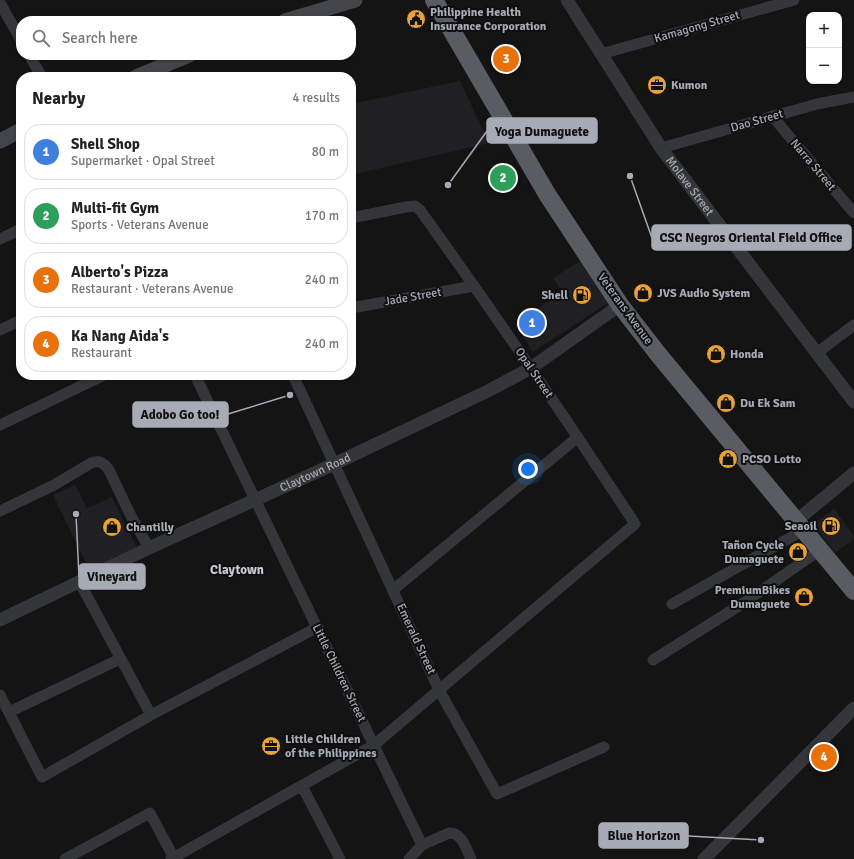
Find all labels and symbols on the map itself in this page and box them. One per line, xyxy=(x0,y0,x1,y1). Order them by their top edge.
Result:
place label: Philippine Health Insurance Corporation xyxy=(430,5,547,34)
public building icon: Philippine Health Insurance Corporation xyxy=(405,8,427,30)
street label: Kamagong Street xyxy=(653,8,741,46)
pin: 3 xyxy=(493,44,519,74)
office icon: Kumon xyxy=(646,74,668,96)
place label: Kumon xyxy=(671,78,708,93)
street label: Dao Street xyxy=(729,106,785,136)
callout: Yoga Dumaguete xyxy=(487,118,597,143)
text: Yoga Dumaguete xyxy=(494,124,590,140)
street label: Narra Street xyxy=(787,136,839,194)
street label: Molave Street xyxy=(662,153,717,219)
pin: 2 xyxy=(490,163,516,193)
callout: CSC Negros Oriental Field Office xyxy=(652,225,851,250)
text: CSC Negros Oriental Field Office xyxy=(659,230,843,246)
street label: Veterans Avenue xyxy=(594,270,656,348)
shop icon: JVS Audio System xyxy=(632,282,654,304)
fuel station icon: Shell xyxy=(571,284,593,306)
street label: Jade Street xyxy=(383,285,443,309)
place label: JVS Audio System xyxy=(657,286,750,301)
place label: Shell xyxy=(541,288,568,303)
pin: 1 xyxy=(519,308,545,338)
shop icon: Honda xyxy=(705,343,727,365)
street label: Opal Street xyxy=(512,345,556,401)
place label: Honda xyxy=(730,347,764,362)
shop icon: Du Ek Sam xyxy=(715,392,737,414)
place label: Du Ek Sam xyxy=(740,396,796,411)
callout: Adobo Go too! xyxy=(133,402,228,427)
text: Adobo Go too! xyxy=(140,407,220,423)
shop icon: PCSO Lotto xyxy=(717,448,739,470)
street label: Claytown Road xyxy=(277,450,353,495)
place label: PCSO Lotto xyxy=(742,452,801,467)
your location xyxy=(518,459,538,479)
fuel station icon: Seaoil xyxy=(820,515,842,537)
shop icon: Chantilly xyxy=(101,516,123,538)
place label: Seaoil xyxy=(785,519,817,534)
place label: Chantilly xyxy=(126,520,174,535)
place label: Tañon Cycle Dumaguete xyxy=(722,538,784,567)
shop icon: Tañon Cycle Dumaguete xyxy=(787,541,809,563)
district label: Claytown xyxy=(210,562,264,578)
callout: Vineyard xyxy=(79,564,145,589)
text: Vineyard xyxy=(87,569,137,585)
place label: PremiumBikes Dumaguete xyxy=(715,583,791,612)
shop icon: PremiumBikes Dumaguete xyxy=(793,586,815,608)
street label: Emerald Street xyxy=(393,601,439,677)
street label: Little Children Street xyxy=(309,622,369,724)
place label: Little Children of the Philippines xyxy=(285,732,377,761)
office icon: Little Children of the Philippines xyxy=(260,735,282,757)
pin: 4 xyxy=(811,742,837,772)
callout: Blue Horizon xyxy=(599,823,688,848)
text: Blue Horizon xyxy=(608,828,680,844)

